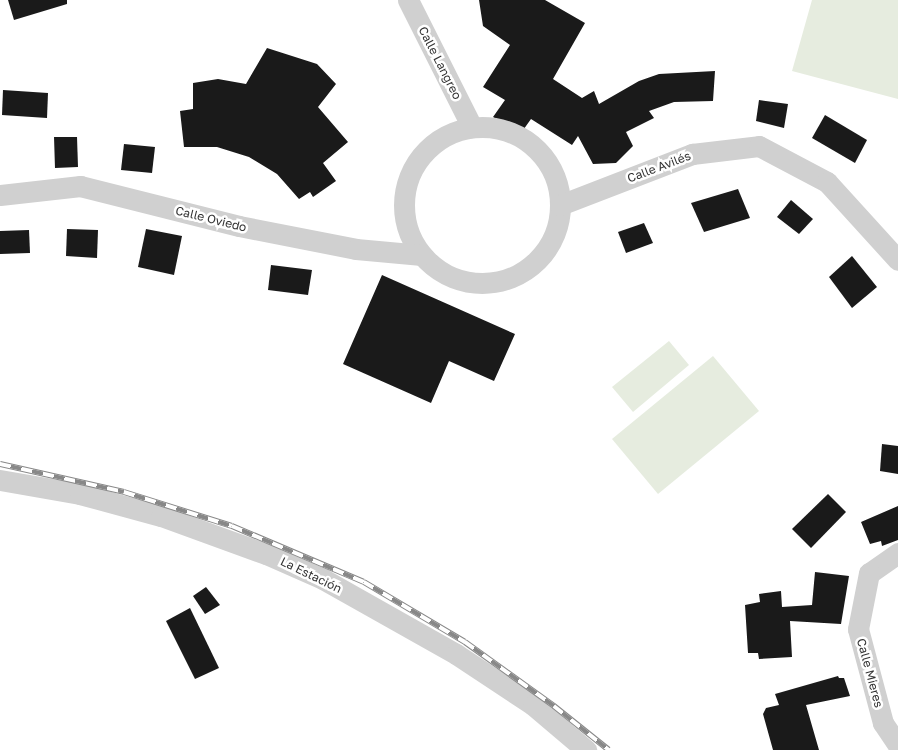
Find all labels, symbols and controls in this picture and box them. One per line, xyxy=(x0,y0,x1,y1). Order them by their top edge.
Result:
street label: Calle Langreo xyxy=(415,24,465,102)
street label: Calle Avilés xyxy=(625,148,693,186)
street label: Calle Oviedo xyxy=(174,203,248,235)
street label: La Estación xyxy=(278,554,344,596)
street label: Calle Mieres xyxy=(854,637,886,709)

